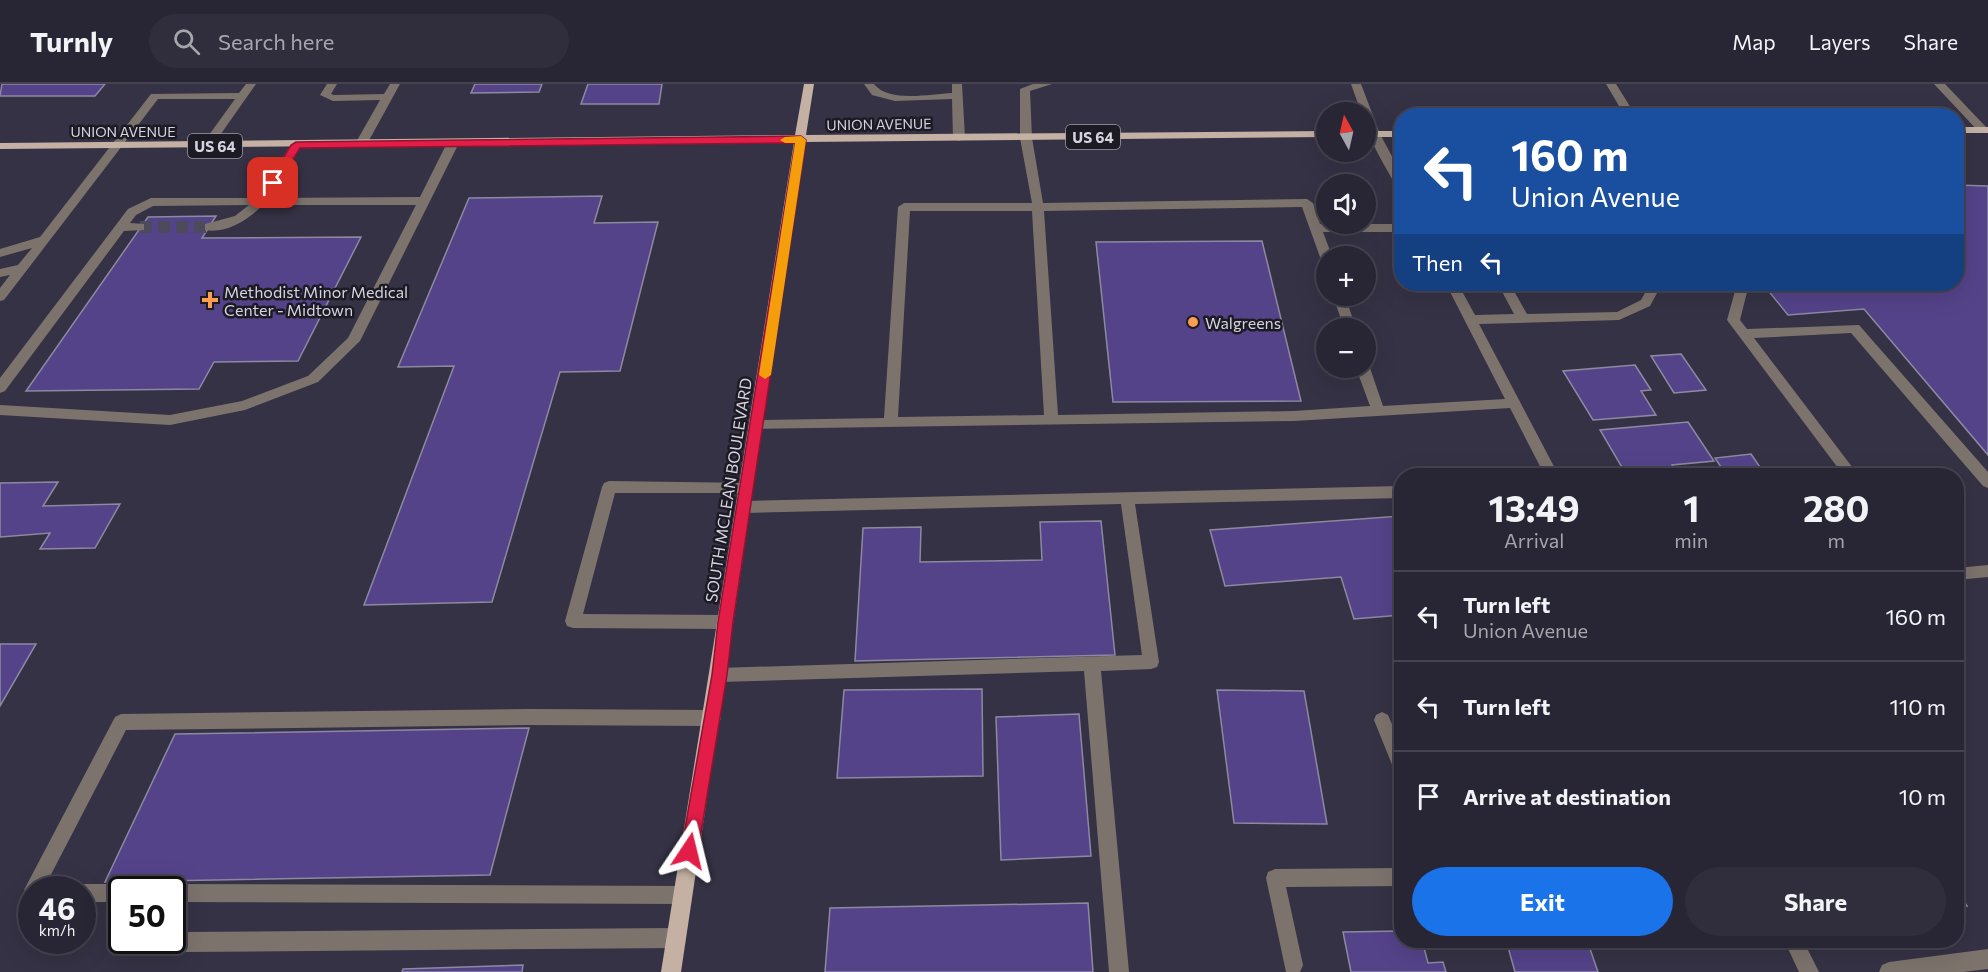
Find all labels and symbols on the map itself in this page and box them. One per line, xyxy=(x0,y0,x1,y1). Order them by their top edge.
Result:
north arrow xyxy=(1316,102,1376,162)
street label: UNION AVENUE xyxy=(826,115,932,133)
street label: UNION AVENUE xyxy=(70,123,176,140)
road number: US 64 xyxy=(1066,125,1120,149)
road number: US 64 xyxy=(188,134,242,158)
pin xyxy=(247,157,298,208)
place label: Methodist Minor Medical Center - Midtown xyxy=(224,282,408,319)
marker: Methodist Minor Medical Center - Midtown xyxy=(201,291,219,309)
place label: Walgreens xyxy=(1205,313,1281,332)
marker: Walgreens xyxy=(1186,315,1200,329)
street label: SOUTH MCLEAN BOULEVARD xyxy=(701,376,755,604)
position arrow xyxy=(657,819,721,883)
speed limit sign: 50 xyxy=(108,876,186,954)

